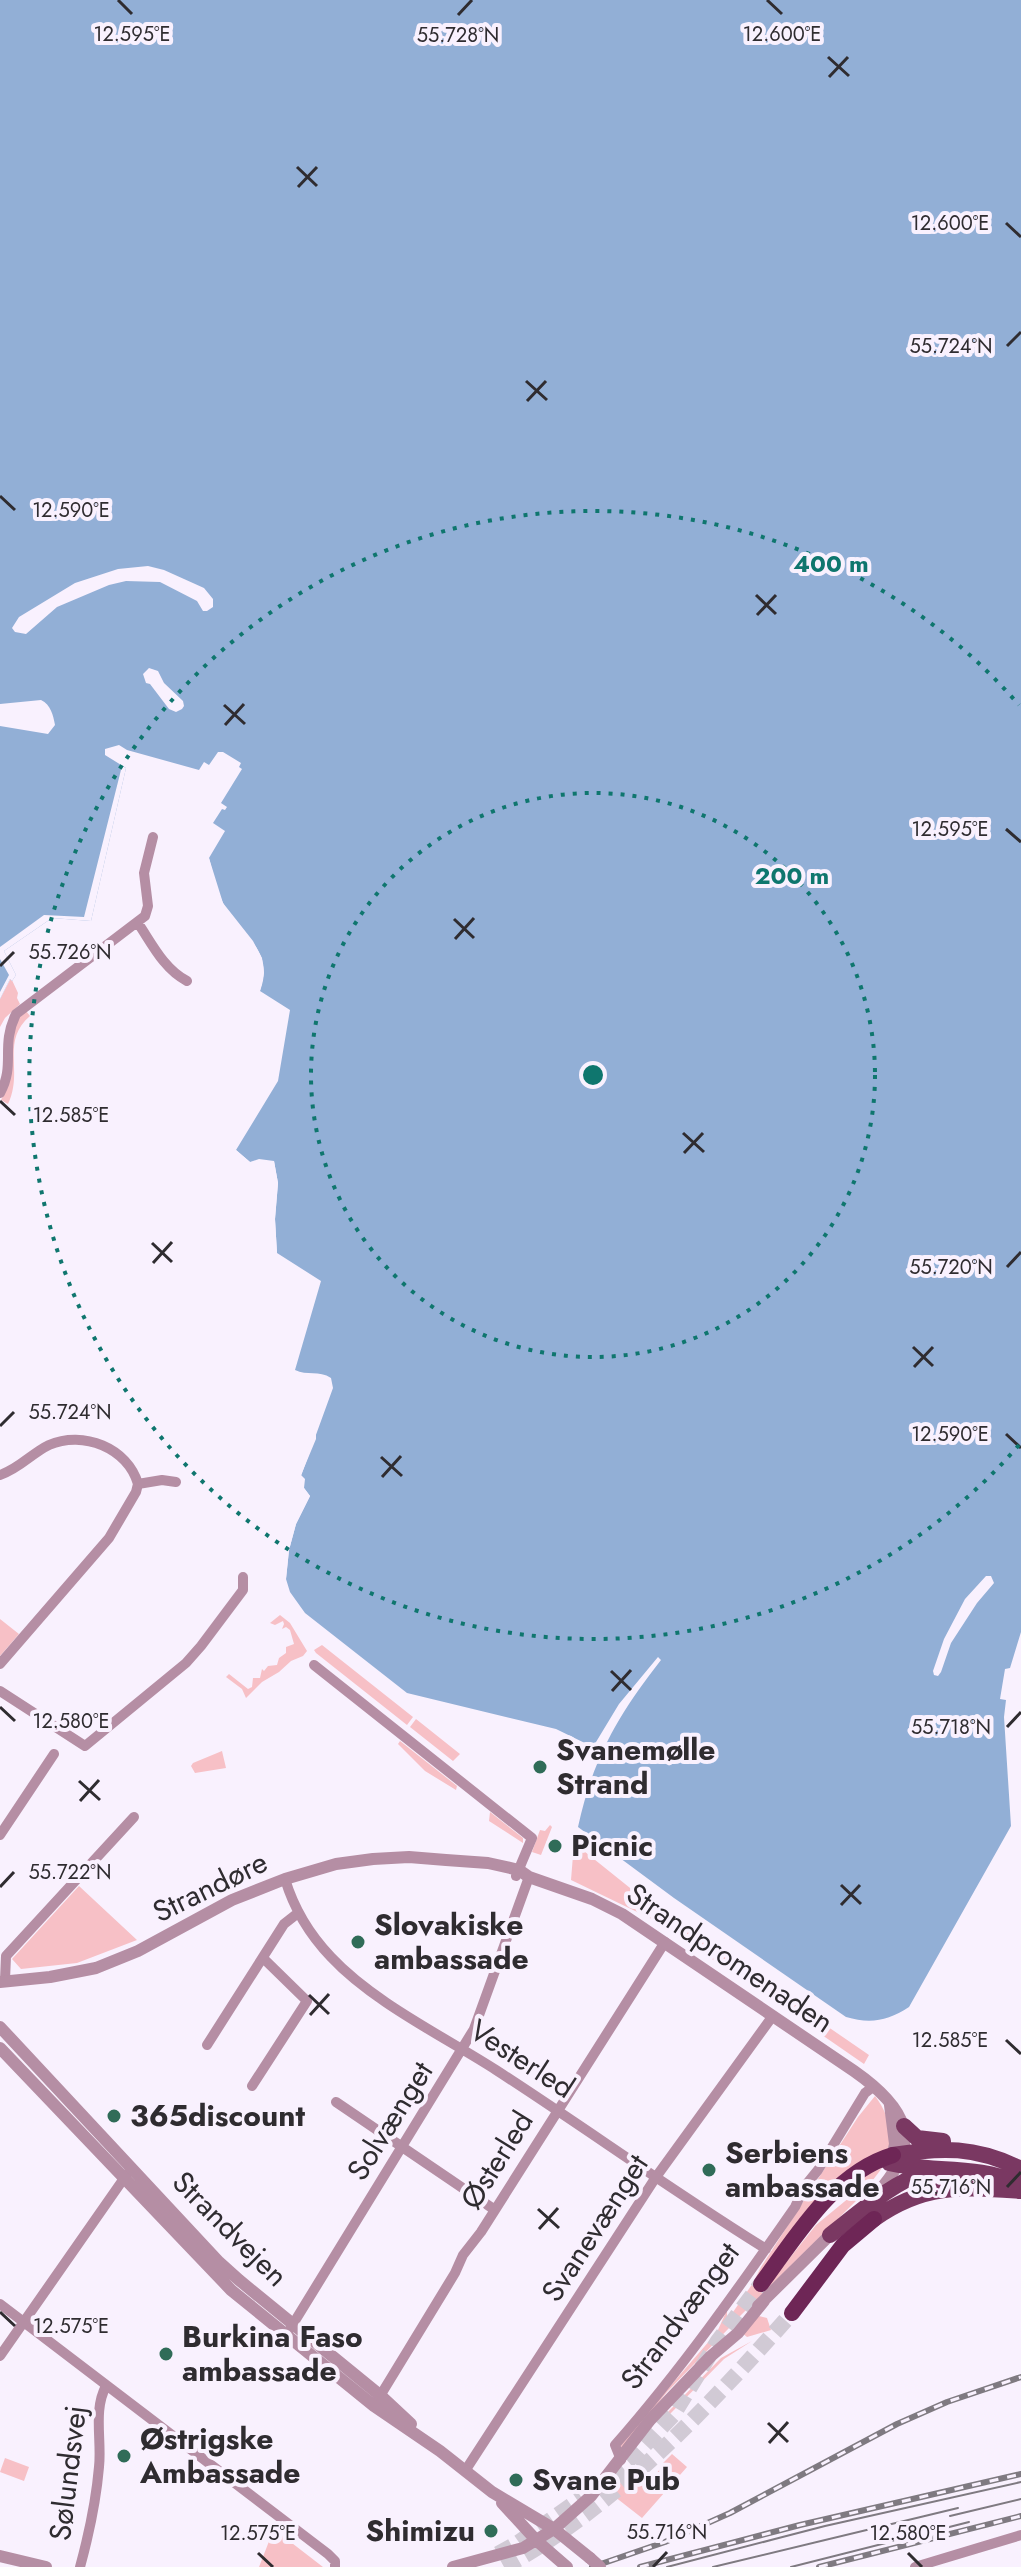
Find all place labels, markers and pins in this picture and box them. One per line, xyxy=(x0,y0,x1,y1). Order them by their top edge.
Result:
centre of rings xyxy=(579,1061,607,1089)
place label: Svanemølle Strand xyxy=(556,1728,716,1805)
marker: Svanemølle Strand xyxy=(531,1758,549,1776)
place label: Picnic xyxy=(571,1824,653,1867)
marker: Picnic xyxy=(546,1837,564,1855)
place label: Slovakiske ambassade xyxy=(374,1903,529,1980)
marker: Slovakiske ambassade xyxy=(349,1933,367,1951)
place label: 365discount xyxy=(130,2094,306,2137)
marker: 365discount xyxy=(105,2107,123,2125)
place label: Serbiens ambassade xyxy=(725,2131,880,2208)
marker: Serbiens ambassade xyxy=(700,2161,718,2179)
place label: Burkina Faso ambassade xyxy=(182,2315,363,2392)
marker: Burkina Faso ambassade xyxy=(157,2345,175,2363)
place label: Østrigske Ambassade xyxy=(139,2417,301,2494)
marker: Østrigske Ambassade xyxy=(115,2447,133,2465)
place label: Svane Pub xyxy=(532,2458,680,2501)
marker: Svane Pub xyxy=(507,2471,525,2489)
place label: Shimizu xyxy=(365,2509,475,2552)
marker: Shimizu xyxy=(482,2522,500,2540)

